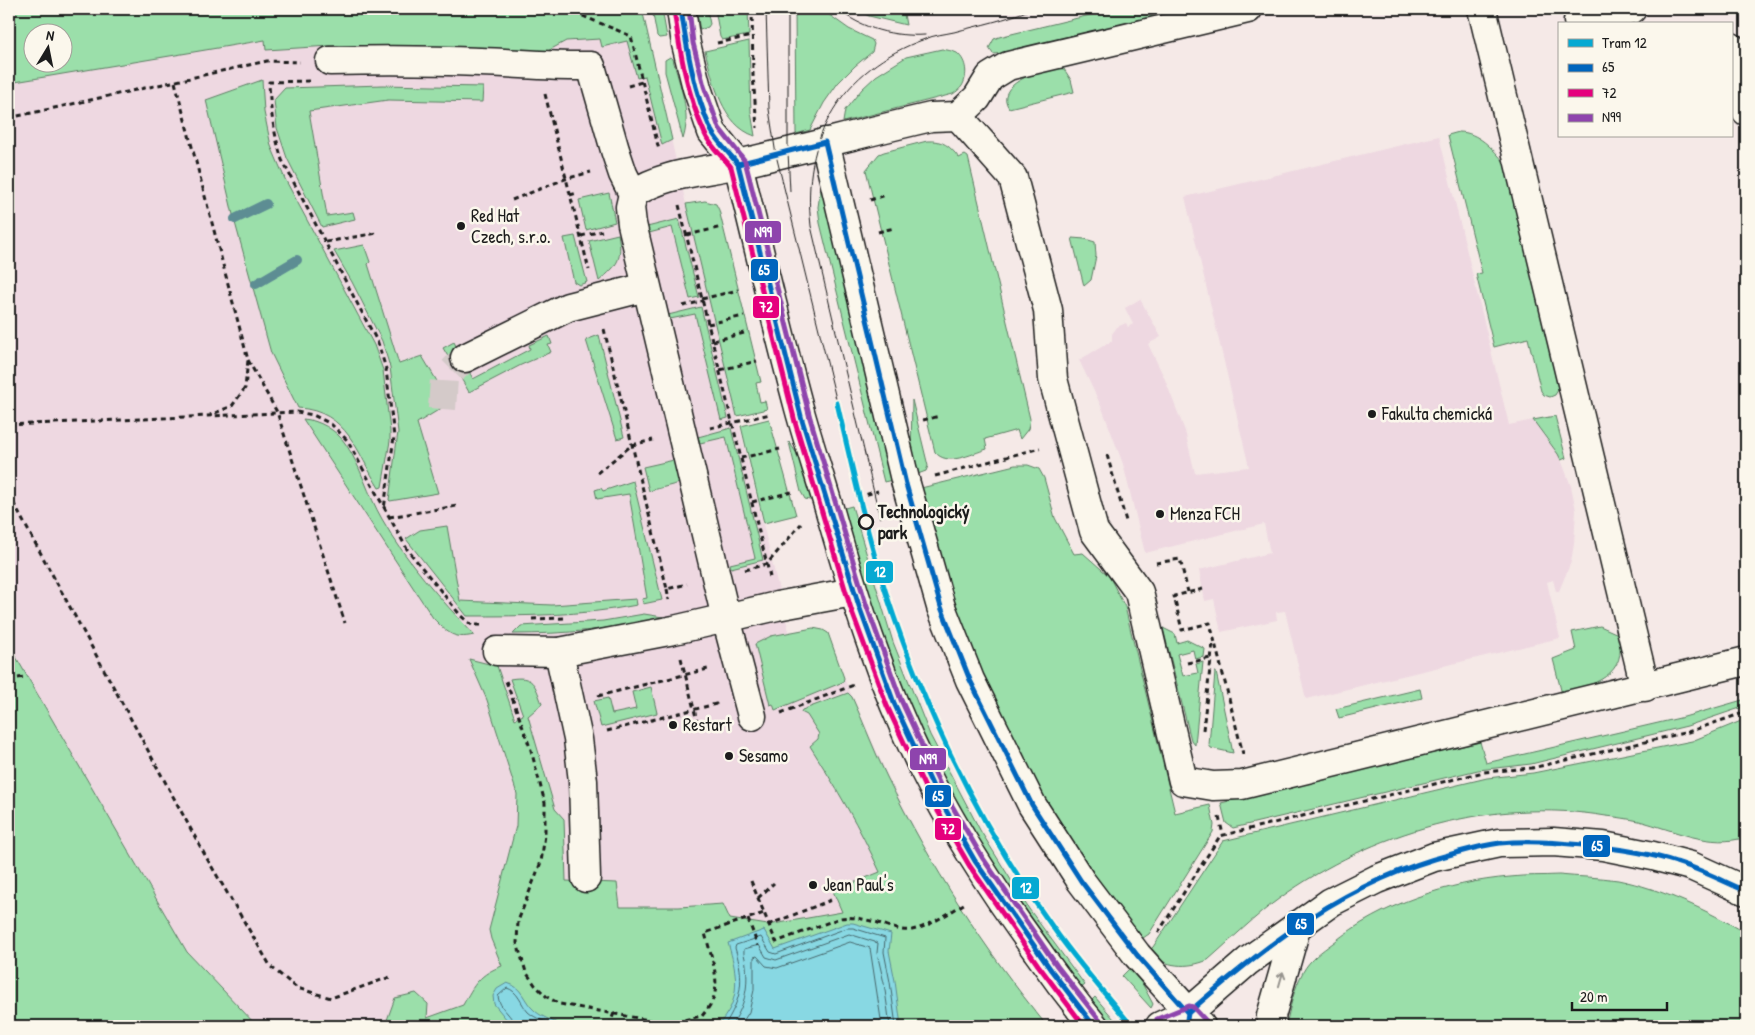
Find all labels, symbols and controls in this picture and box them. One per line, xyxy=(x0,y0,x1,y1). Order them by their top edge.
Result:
north arrow xyxy=(22,22,72,72)
legend xyxy=(1558,22,1732,138)
text: N xyxy=(45,25,56,45)
text: Tram 12 xyxy=(1602,32,1647,53)
text: 65 xyxy=(1602,56,1615,77)
text: 72 xyxy=(1602,82,1616,103)
text: N99 xyxy=(1602,106,1621,127)
place label: Red Hat Czech, s.r.o. xyxy=(471,203,551,249)
marker: Red Hat Czech, s.r.o. xyxy=(455,220,467,232)
line badge: N99 xyxy=(744,220,782,244)
text: N99 xyxy=(754,222,773,241)
line badge: 65 xyxy=(750,258,779,282)
text: 65 xyxy=(758,260,770,279)
line badge: 72 xyxy=(752,295,780,319)
text: 72 xyxy=(758,297,773,316)
place label: Fakulta chemická xyxy=(1381,401,1492,426)
marker: Fakulta chemická xyxy=(1366,408,1378,420)
place label: Technologický park xyxy=(877,499,970,546)
place label: Menza FCH xyxy=(1170,501,1240,526)
marker: Menza FCH xyxy=(1154,508,1166,520)
marker: Technologický park xyxy=(858,514,874,530)
line badge: 12 xyxy=(865,560,894,584)
text: 12 xyxy=(874,562,886,581)
place label: Restart xyxy=(683,712,732,737)
marker: Restart xyxy=(667,719,679,731)
place label: Sesamo xyxy=(739,743,788,768)
line badge: N99 xyxy=(909,747,947,771)
text: N99 xyxy=(919,749,938,768)
marker: Sesamo xyxy=(723,750,735,762)
line badge: 65 xyxy=(924,784,952,808)
text: 65 xyxy=(932,786,944,805)
line badge: 72 xyxy=(934,817,962,841)
text: 72 xyxy=(940,819,955,838)
line badge: 65 xyxy=(1582,834,1611,858)
text: 65 xyxy=(1591,836,1603,855)
place label: Jean Paul's xyxy=(823,872,894,897)
line badge: 12 xyxy=(1011,876,1040,900)
text: 12 xyxy=(1020,878,1032,897)
marker: Jean Paul's xyxy=(807,879,819,891)
line badge: 65 xyxy=(1286,912,1315,936)
text: 65 xyxy=(1295,914,1307,933)
one-way arrow xyxy=(1277,971,1287,987)
scale bar xyxy=(1572,980,1668,1012)
text: 20 m xyxy=(1580,986,1607,1007)

